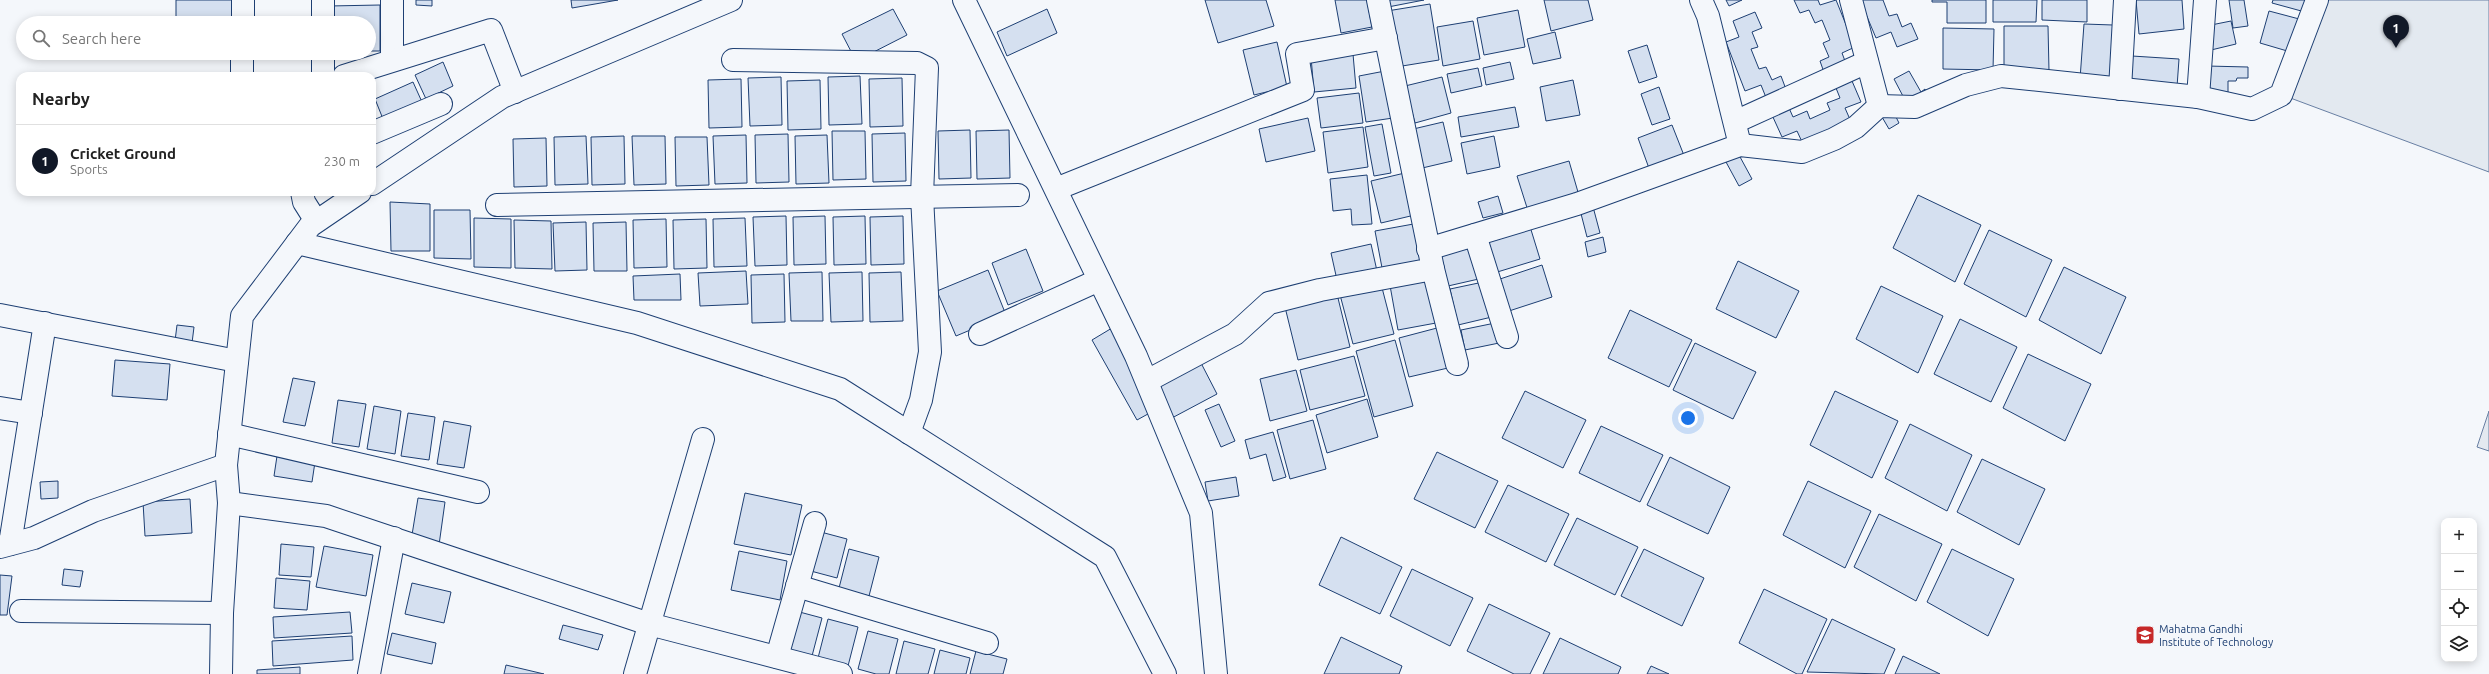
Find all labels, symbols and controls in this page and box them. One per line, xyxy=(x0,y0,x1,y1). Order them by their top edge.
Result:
pin: 1 xyxy=(2383,15,2409,48)
search box xyxy=(16,16,376,60)
icon: search xyxy=(30,27,52,49)
text: Search here xyxy=(62,30,141,47)
text: Nearby xyxy=(32,89,90,108)
text: Cricket Ground xyxy=(70,145,176,162)
text: 1 xyxy=(41,154,49,168)
text: 230 m xyxy=(324,154,360,168)
text: Sports xyxy=(70,162,108,176)
your location xyxy=(1678,408,1698,428)
map controls xyxy=(2441,518,2477,662)
button: + xyxy=(2441,518,2477,554)
button: − xyxy=(2441,554,2477,590)
button: locate xyxy=(2441,590,2477,626)
place label: Mahatma Gandhi Institute of Technology xyxy=(2159,623,2274,648)
school or university icon: Mahatma Gandhi Institute of Technology xyxy=(2134,624,2156,646)
button: layers xyxy=(2441,626,2477,662)

